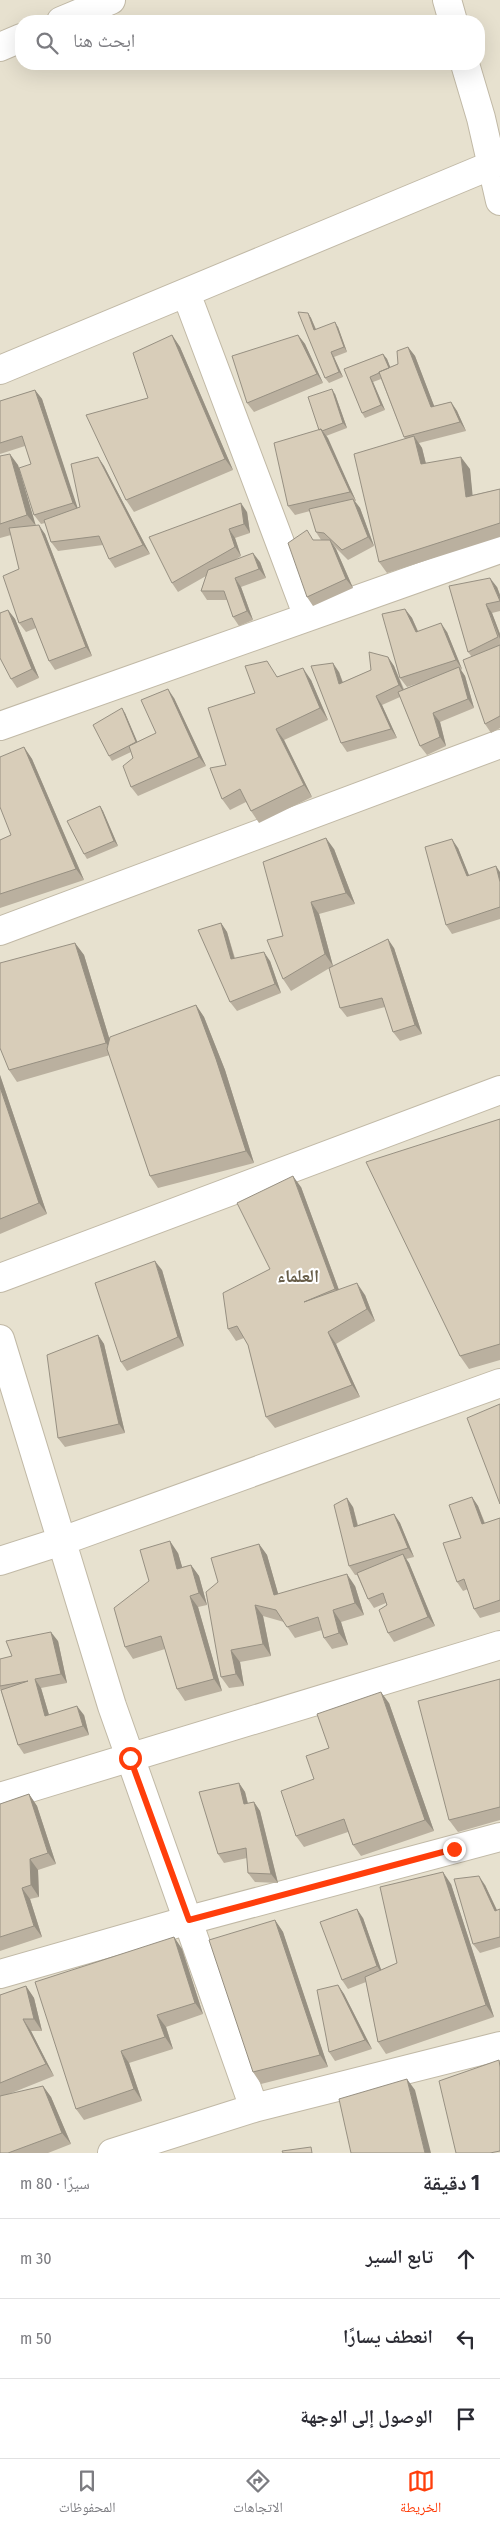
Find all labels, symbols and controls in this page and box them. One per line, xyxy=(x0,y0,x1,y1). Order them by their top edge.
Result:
search box xyxy=(15,15,485,70)
icon: search xyxy=(33,29,61,57)
text: ابحث هنا xyxy=(73,29,135,52)
district label: العلماء xyxy=(277,1265,319,1287)
route start xyxy=(119,1747,142,1770)
route end xyxy=(443,1838,466,1861)
text: 1 دقيقة xyxy=(423,2170,480,2196)
text: سيرًا · 80 m xyxy=(20,2174,90,2193)
text: تابع السير xyxy=(366,2245,433,2268)
icon: ahead xyxy=(452,2245,480,2273)
text: 30 m xyxy=(20,2249,52,2268)
text: انعطف يسارًا xyxy=(343,2325,433,2348)
icon: left xyxy=(452,2325,480,2353)
text: 50 m xyxy=(20,2329,52,2348)
text: الوصول إلى الوجهة xyxy=(300,2405,433,2428)
icon: arrive xyxy=(452,2405,480,2433)
tab: المحفوظات xyxy=(59,2467,116,2521)
tab: الاتجاهات xyxy=(233,2467,283,2521)
tab: الخريطة xyxy=(400,2467,441,2521)

